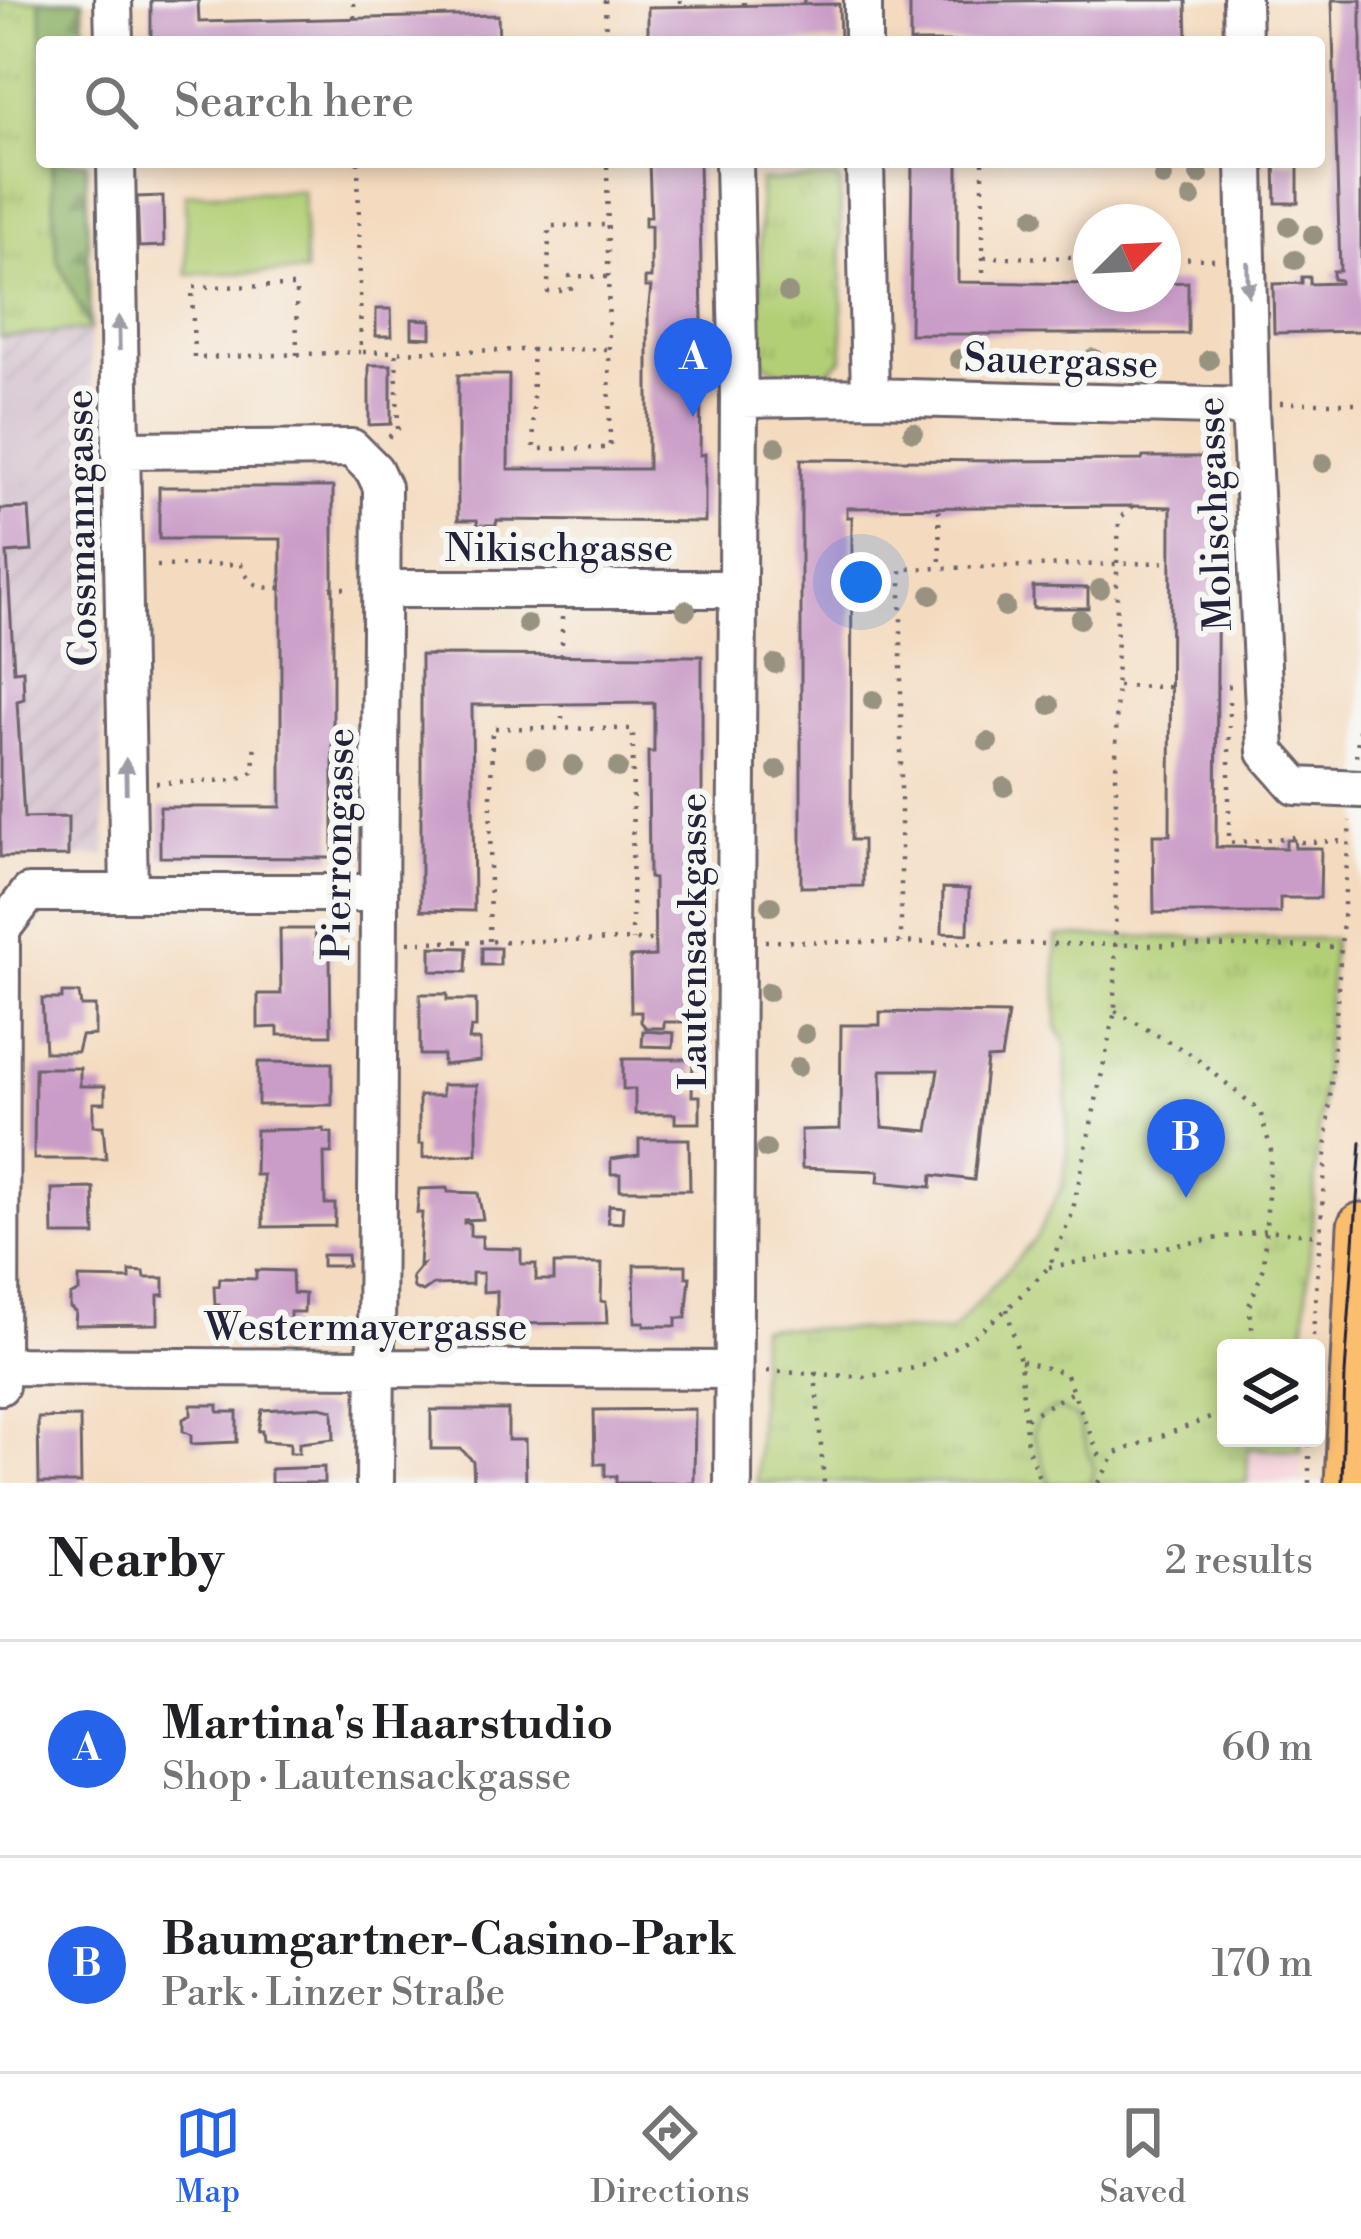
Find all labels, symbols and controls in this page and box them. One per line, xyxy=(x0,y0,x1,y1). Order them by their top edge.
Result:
search box xyxy=(36,36,1325,168)
icon: search xyxy=(78,69,144,135)
text: Search here xyxy=(174,74,414,131)
north arrow xyxy=(1073,204,1181,312)
one-way arrow xyxy=(1238,261,1257,299)
one-way arrow xyxy=(109,313,128,351)
pin: A xyxy=(654,318,732,417)
street label: Sauergasse xyxy=(963,335,1159,390)
street label: Cossmanngasse xyxy=(56,389,109,667)
street label: Molischgasse xyxy=(1187,396,1244,632)
street label: Nikischgasse xyxy=(445,525,673,574)
your location xyxy=(831,552,891,612)
street label: Pierrongasse xyxy=(313,728,366,961)
one-way arrow xyxy=(117,756,136,794)
street label: Lautensackgasse xyxy=(670,793,719,1089)
pin: B xyxy=(1147,1099,1225,1198)
street label: Westermayergasse xyxy=(203,1304,527,1353)
map controls xyxy=(1217,1339,1325,1447)
button: layers xyxy=(1217,1339,1325,1447)
text: Nearby xyxy=(48,1529,224,1593)
text: 2 results xyxy=(1165,1537,1313,1586)
text: Martina's Haarstudio xyxy=(162,1696,613,1753)
text: A xyxy=(73,1724,101,1773)
text: 60 m xyxy=(1221,1724,1313,1773)
text: Shop · Lautensackgasse xyxy=(162,1753,571,1802)
text: Baumgartner-Casino-Park xyxy=(162,1912,735,1969)
text: B xyxy=(72,1940,102,1989)
text: 170 m xyxy=(1211,1940,1313,1989)
text: Park · Linzer Straße xyxy=(162,1969,505,2018)
tab: Map xyxy=(175,2100,241,2213)
tab: Directions xyxy=(591,2100,750,2213)
tab: Saved xyxy=(1099,2100,1186,2213)

